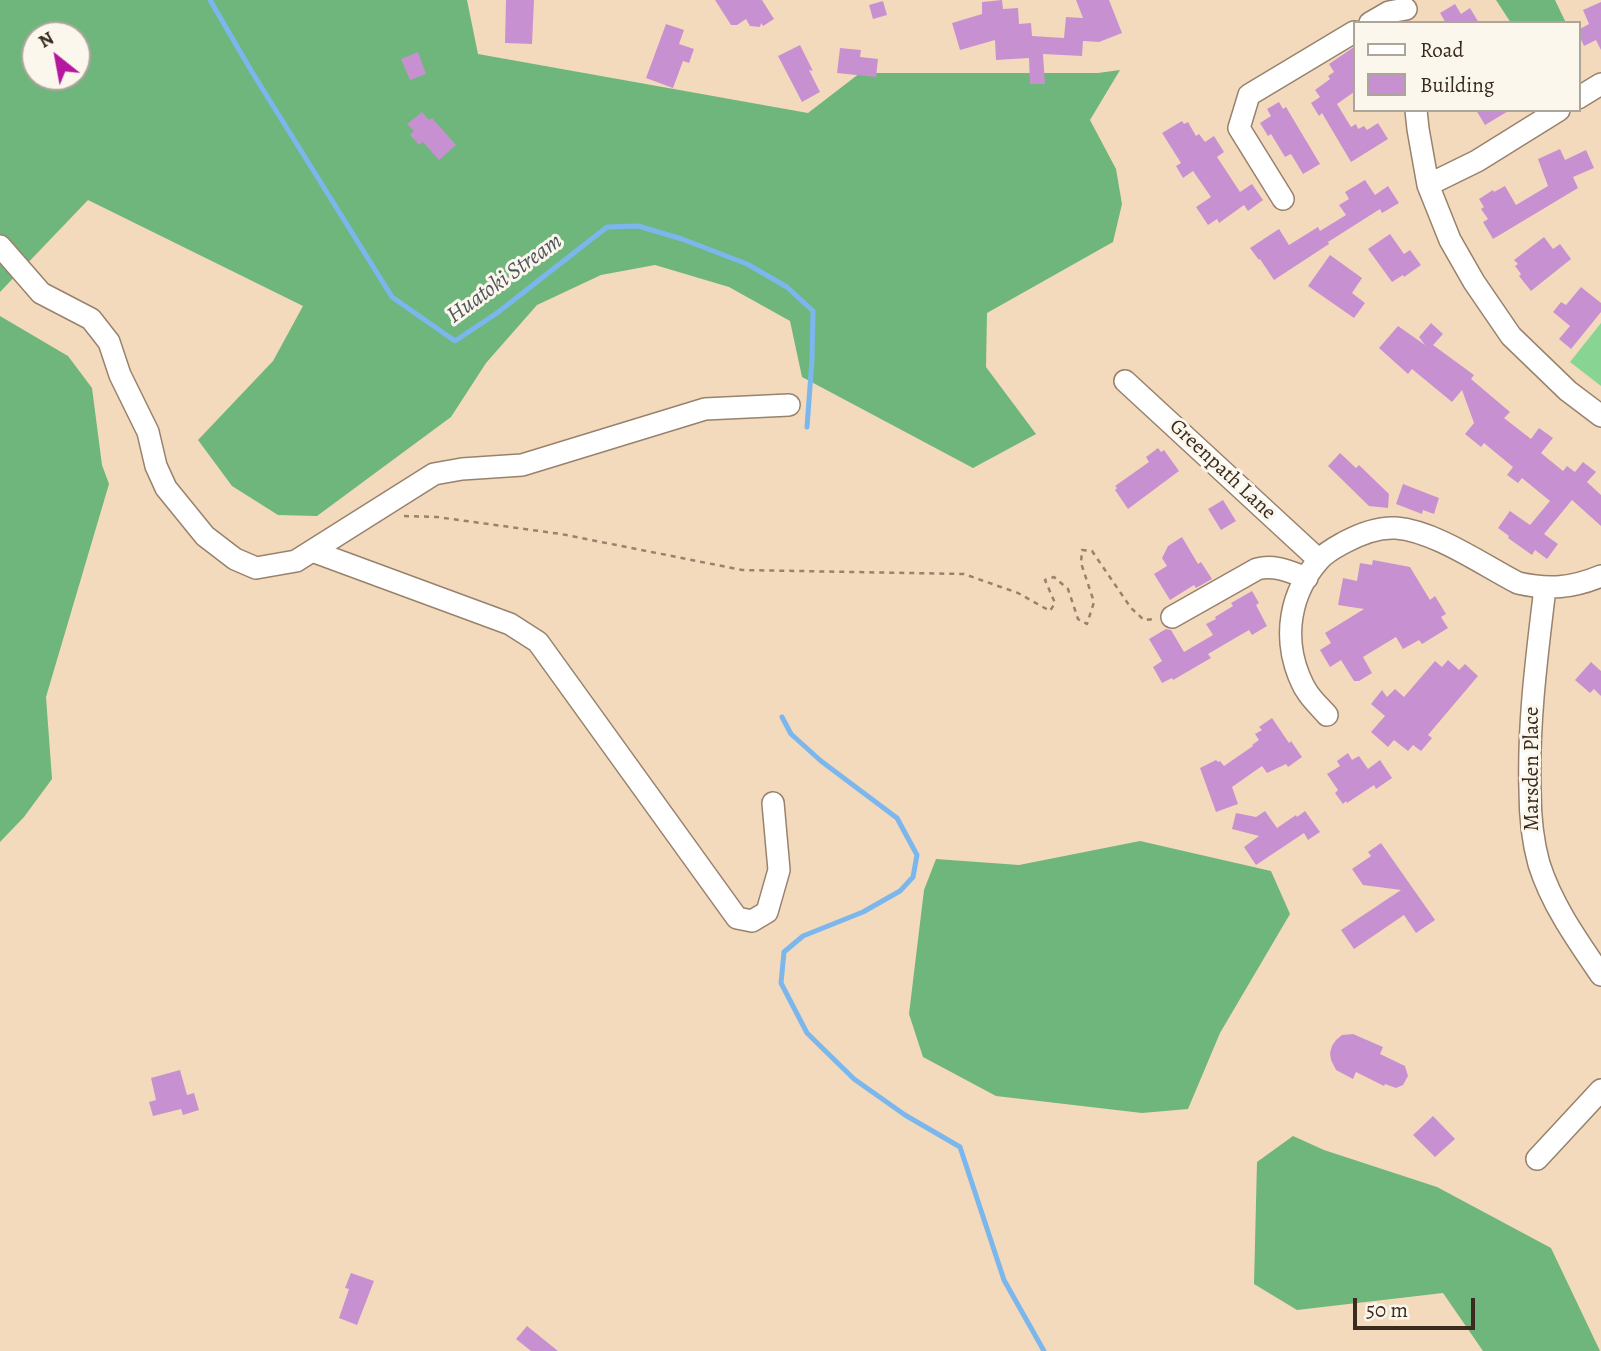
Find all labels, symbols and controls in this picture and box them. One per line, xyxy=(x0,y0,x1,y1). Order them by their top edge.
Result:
north arrow xyxy=(21,21,91,91)
legend xyxy=(1352,21,1580,112)
text: N xyxy=(34,25,59,54)
text: Road xyxy=(1420,36,1464,64)
text: Building xyxy=(1420,71,1494,99)
water label: Huatoki Stream xyxy=(442,228,568,330)
street label: Greenpath Lane xyxy=(1164,414,1280,526)
street label: Marsden Place xyxy=(1520,707,1546,831)
scale bar xyxy=(1356,1284,1478,1328)
text: 50 m xyxy=(1366,1296,1408,1324)

